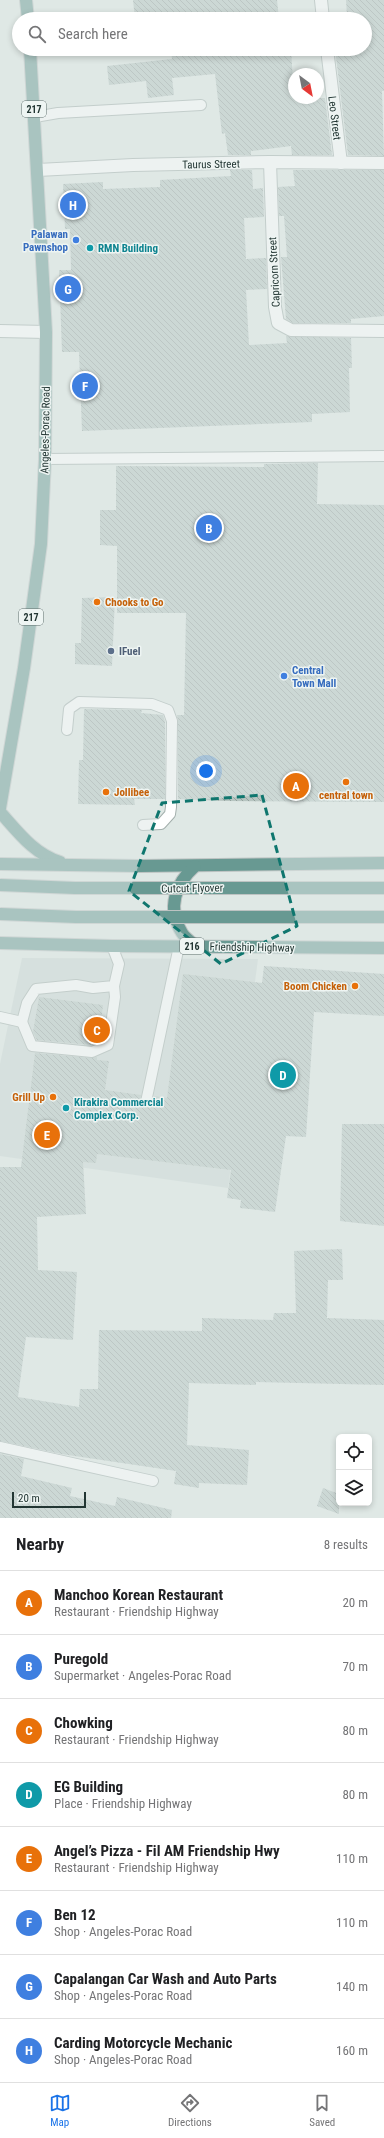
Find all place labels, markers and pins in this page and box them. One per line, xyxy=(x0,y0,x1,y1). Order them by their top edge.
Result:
pin: H xyxy=(60,190,86,220)
place label: Palawan Pawnshop xyxy=(23,228,69,254)
marker: Palawan Pawnshop xyxy=(71,235,81,245)
place label: RMN Building xyxy=(98,242,158,255)
marker: RMN Building xyxy=(85,243,95,253)
pin: G xyxy=(55,274,81,304)
pin: F xyxy=(72,371,98,401)
pin: B xyxy=(196,513,222,543)
place label: Chooks to Go xyxy=(105,596,164,609)
marker: Chooks to Go xyxy=(92,597,102,607)
place label: IFuel xyxy=(119,645,141,658)
marker: IFuel xyxy=(106,646,116,656)
place label: Central Town Mall xyxy=(292,664,337,690)
marker: Central Town Mall xyxy=(279,671,289,681)
pin: A xyxy=(283,771,309,801)
marker: central town xyxy=(341,777,351,787)
place label: Jollibee xyxy=(114,786,149,799)
marker: Jollibee xyxy=(101,787,111,797)
place label: central town xyxy=(319,789,373,802)
place label: Boom Chicken xyxy=(284,980,347,993)
marker: Boom Chicken xyxy=(350,981,360,991)
pin: C xyxy=(84,1015,110,1045)
pin: D xyxy=(270,1060,296,1090)
place label: Grill Up xyxy=(12,1091,46,1104)
marker: Grill Up xyxy=(48,1092,58,1102)
place label: Kirakira Commercial Complex Corp. xyxy=(74,1096,164,1122)
marker: Kirakira Commercial Complex Corp. xyxy=(61,1103,71,1113)
pin: E xyxy=(34,1120,60,1150)

